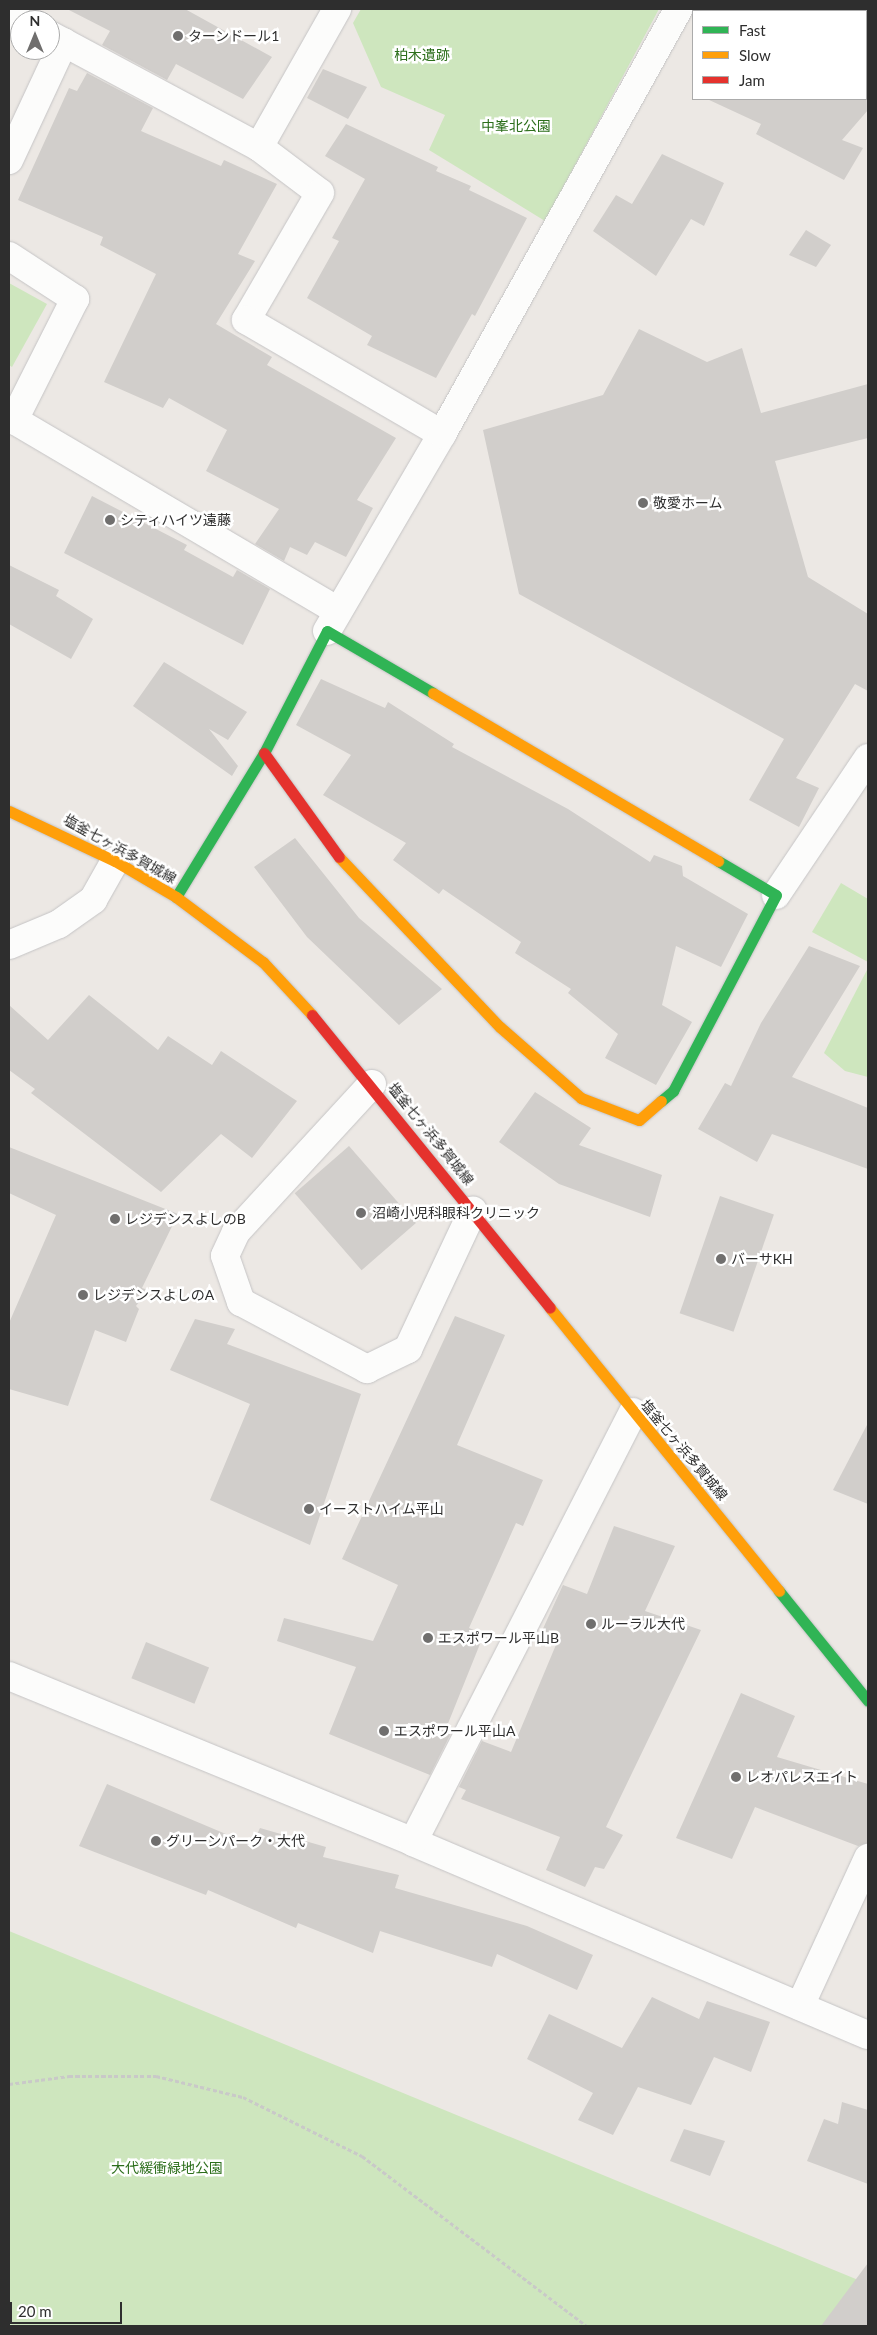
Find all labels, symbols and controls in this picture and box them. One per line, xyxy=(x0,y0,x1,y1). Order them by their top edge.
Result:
north arrow xyxy=(10,10,60,60)
legend xyxy=(692,10,867,100)
text: N xyxy=(30,12,40,29)
text: Fast xyxy=(739,21,766,39)
place label: ターンドール1 xyxy=(188,28,280,44)
marker: ターンドール1 xyxy=(172,30,184,42)
text: Slow xyxy=(739,46,771,64)
park label: 柏木遺跡 xyxy=(394,47,450,63)
text: Jam xyxy=(739,71,765,89)
park label: 中峯北公園 xyxy=(481,118,551,134)
place label: 敬愛ホーム xyxy=(653,495,723,511)
marker: 敬愛ホーム xyxy=(637,497,649,509)
place label: シティハイツ遠藤 xyxy=(120,512,232,528)
marker: シティハイツ遠藤 xyxy=(104,514,116,526)
street label: 塩釜七ヶ浜多賀城線 xyxy=(61,811,179,887)
street label: 塩釜七ヶ浜多賀城線 xyxy=(385,1080,477,1188)
place label: 沼崎小児科眼科クリニック xyxy=(372,1205,540,1221)
marker: 沼崎小児科眼科クリニック xyxy=(354,1206,368,1220)
place label: レジデンスよしのB xyxy=(125,1211,246,1227)
marker: レジデンスよしのB xyxy=(109,1213,121,1225)
place label: バーサKH xyxy=(731,1251,793,1267)
marker: バーサKH xyxy=(715,1253,727,1265)
place label: レジデンスよしのA xyxy=(93,1287,214,1303)
marker: レジデンスよしのA xyxy=(77,1289,89,1301)
street label: 塩釜七ヶ浜多賀城線 xyxy=(637,1396,731,1504)
place label: イーストハイム平山 xyxy=(319,1501,445,1517)
marker: イーストハイム平山 xyxy=(303,1503,315,1515)
place label: ルーラル大代 xyxy=(601,1616,685,1632)
marker: ルーラル大代 xyxy=(585,1618,597,1630)
place label: エスポワール平山B xyxy=(438,1630,559,1646)
marker: エスポワール平山B xyxy=(422,1632,434,1644)
place label: エスポワール平山A xyxy=(394,1723,515,1739)
marker: エスポワール平山A xyxy=(378,1725,390,1737)
place label: レオパレスエイト xyxy=(746,1769,858,1785)
marker: レオパレスエイト xyxy=(730,1771,742,1783)
place label: グリーンパーク・大代 xyxy=(166,1833,306,1849)
marker: グリーンパーク・大代 xyxy=(150,1835,162,1847)
park label: 大代緩衝緑地公園 xyxy=(111,2160,223,2176)
scale bar xyxy=(12,2292,125,2324)
text: 20 m xyxy=(18,2302,52,2320)

